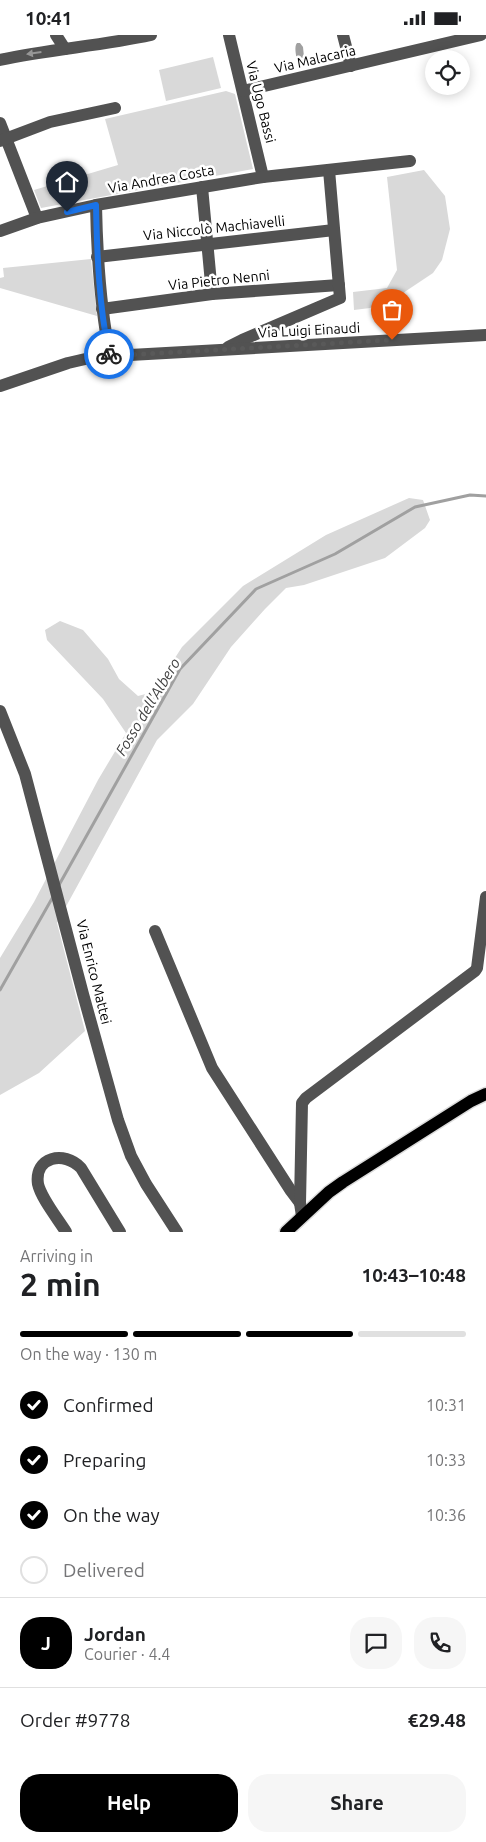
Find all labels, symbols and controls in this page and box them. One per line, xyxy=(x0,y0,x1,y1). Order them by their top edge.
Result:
text: 10:41 xyxy=(25,7,73,29)
street label: Via Malacaria xyxy=(273,42,357,76)
one-way arrow xyxy=(26,49,42,57)
map controls xyxy=(425,50,470,95)
button: locate xyxy=(425,50,470,95)
street label: Via Ugo Bassi xyxy=(243,59,279,145)
pin xyxy=(46,161,88,212)
street label: Via Andrea Costa xyxy=(107,162,215,196)
icon: home xyxy=(53,168,81,196)
street label: Via Niccolò Machiavelli xyxy=(142,213,286,243)
street label: Via Pietro Nenni xyxy=(167,267,271,293)
pin xyxy=(371,289,413,340)
icon: bag xyxy=(378,296,406,324)
street label: Via Luigi Einaudi xyxy=(257,319,361,341)
courier xyxy=(84,329,134,379)
icon: bike xyxy=(95,340,123,368)
water label: Fosso dell'Albero xyxy=(112,655,183,758)
street label: Via Enrico Mattei xyxy=(73,918,115,1026)
text: Arriving in xyxy=(20,1247,93,1265)
text: 10:43–10:48 xyxy=(361,1264,466,1286)
text: 2 min xyxy=(20,1266,101,1302)
text: On the way · 130 m xyxy=(20,1345,157,1363)
icon: check xyxy=(20,1391,48,1419)
text: Confirmed xyxy=(63,1394,154,1416)
text: 10:31 xyxy=(426,1396,466,1414)
icon: check xyxy=(20,1446,48,1474)
text: Preparing xyxy=(63,1449,147,1471)
text: 10:33 xyxy=(426,1451,466,1469)
icon: check xyxy=(20,1501,48,1529)
text: On the way xyxy=(63,1504,160,1526)
text: 10:36 xyxy=(426,1506,466,1524)
text: Delivered xyxy=(63,1559,145,1581)
button: chat xyxy=(350,1617,402,1669)
button: phone xyxy=(414,1617,466,1669)
text: Jordan xyxy=(84,1623,146,1645)
text: J xyxy=(41,1632,51,1654)
text: Courier · 4.4 xyxy=(84,1645,170,1663)
text: Order #9778 xyxy=(20,1709,130,1731)
text: €29.48 xyxy=(408,1709,466,1731)
button: Help xyxy=(20,1774,238,1832)
button: Share xyxy=(248,1774,466,1832)

